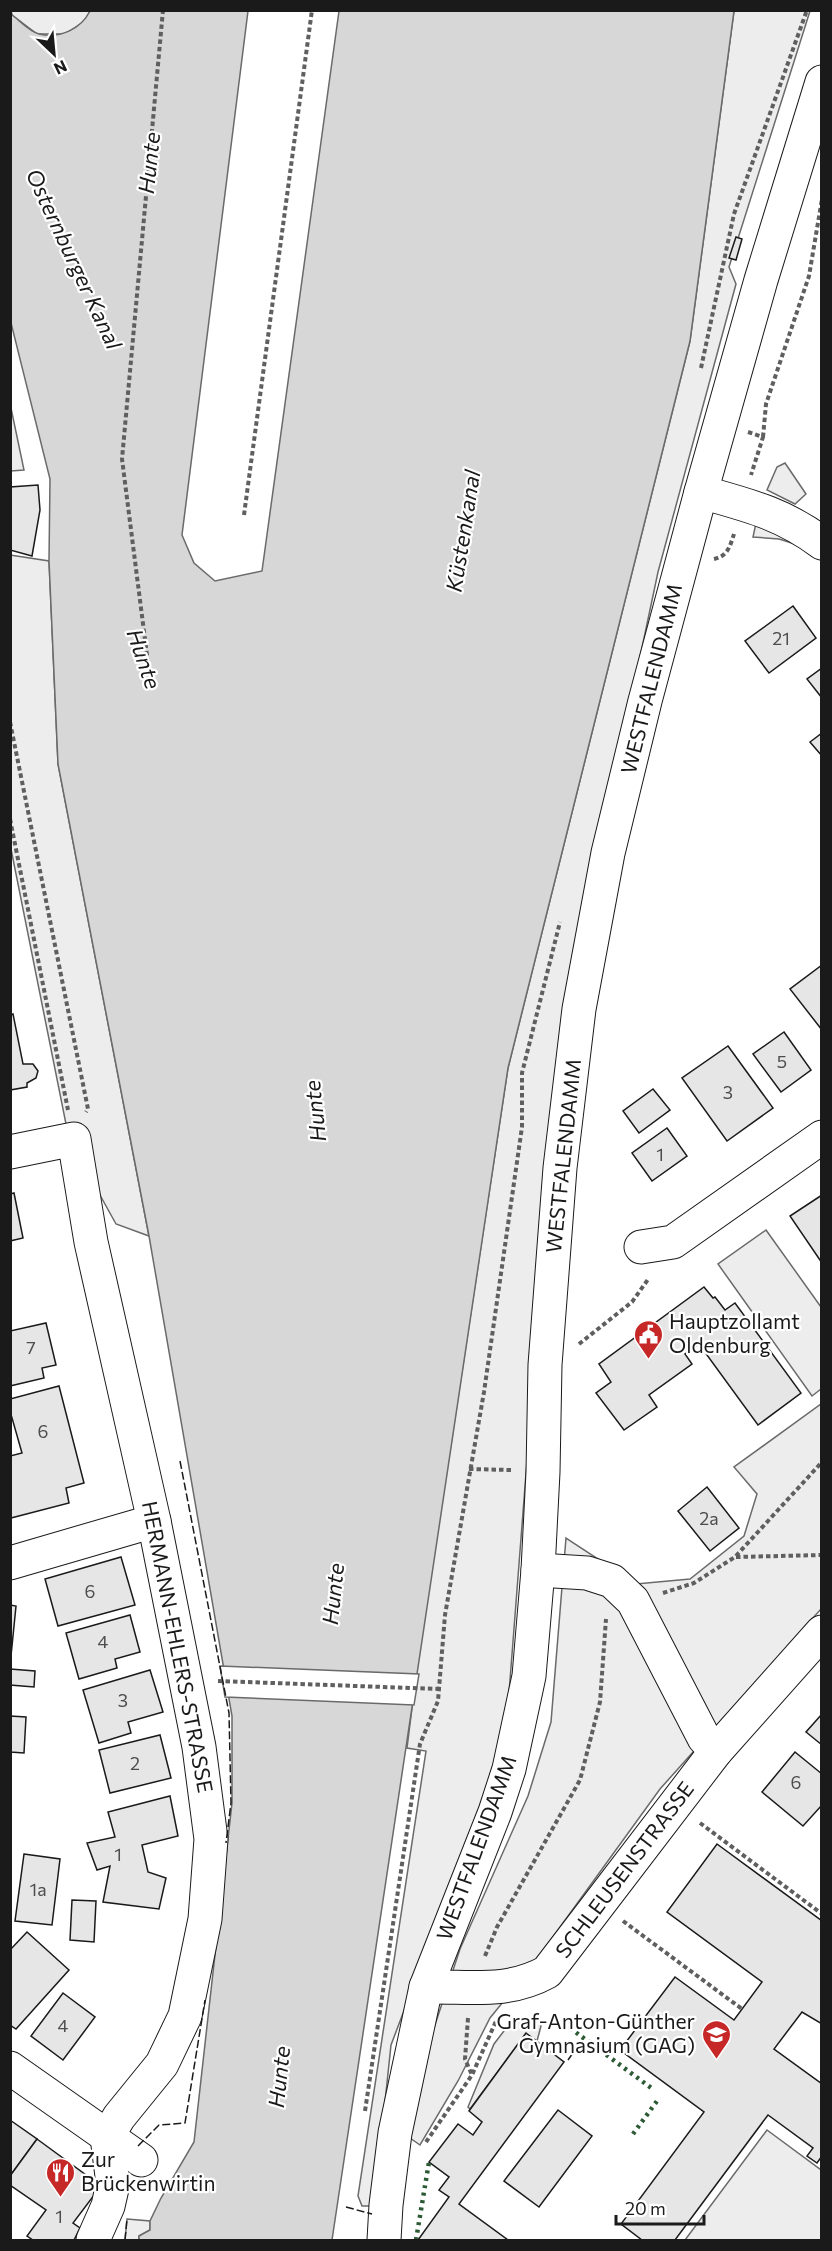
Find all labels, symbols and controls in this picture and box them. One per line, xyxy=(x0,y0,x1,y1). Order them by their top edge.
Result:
north arrow xyxy=(24,24,84,84)
text: N xyxy=(51,57,70,79)
water label: Hunte xyxy=(132,130,165,195)
water label: Osternburger Kanal xyxy=(21,164,128,354)
water label: Küstenkanal xyxy=(440,468,486,594)
street label: WESTFALENDAMM xyxy=(615,581,686,776)
water label: Hunte xyxy=(122,625,167,693)
house number: 21 xyxy=(772,627,790,649)
house number: 5 xyxy=(777,1050,787,1072)
street label: WESTFALENDAMM xyxy=(540,1058,585,1254)
water label: Hunte xyxy=(298,1079,331,1143)
house number: 3 xyxy=(723,1081,733,1103)
house number: 1 xyxy=(656,1143,664,1165)
place label: Hauptzollamt Oldenburg xyxy=(669,1308,800,1357)
public building icon: Hauptzollamt Oldenburg xyxy=(632,1318,664,1360)
house number: 7 xyxy=(26,1336,36,1358)
house number: 6 xyxy=(38,1420,48,1442)
street label: HERMANN-EHLERS-STRASSE xyxy=(138,1499,219,1795)
house number: 2a xyxy=(699,1507,719,1529)
water label: Hunte xyxy=(316,1561,349,1626)
house number: 6 xyxy=(85,1580,95,1602)
house number: 4 xyxy=(98,1630,109,1652)
house number: 3 xyxy=(118,1689,128,1711)
house number: 2 xyxy=(130,1752,140,1774)
street label: WESTFALENDAMM xyxy=(431,1752,521,1943)
house number: 6 xyxy=(791,1771,801,1793)
street label: SCHLEUSENSTRASSE xyxy=(549,1776,698,1962)
house number: 1 xyxy=(114,1843,122,1865)
house number: 1a xyxy=(29,1878,47,1900)
place label: Graf-Anton-Günther Gymnasium (GAG) xyxy=(496,2008,695,2057)
house number: 4 xyxy=(58,2014,69,2036)
school or university icon: Graf-Anton-Günther Gymnasium (GAG) xyxy=(700,2018,732,2060)
water label: Hunte xyxy=(262,2044,295,2109)
place label: Zur Brückenwirtin xyxy=(81,2146,215,2195)
restaurant icon: Zur Brückenwirtin xyxy=(44,2156,76,2198)
scale bar xyxy=(616,2188,704,2226)
text: 20 m xyxy=(625,2197,666,2219)
house number: 1 xyxy=(55,2205,63,2227)

